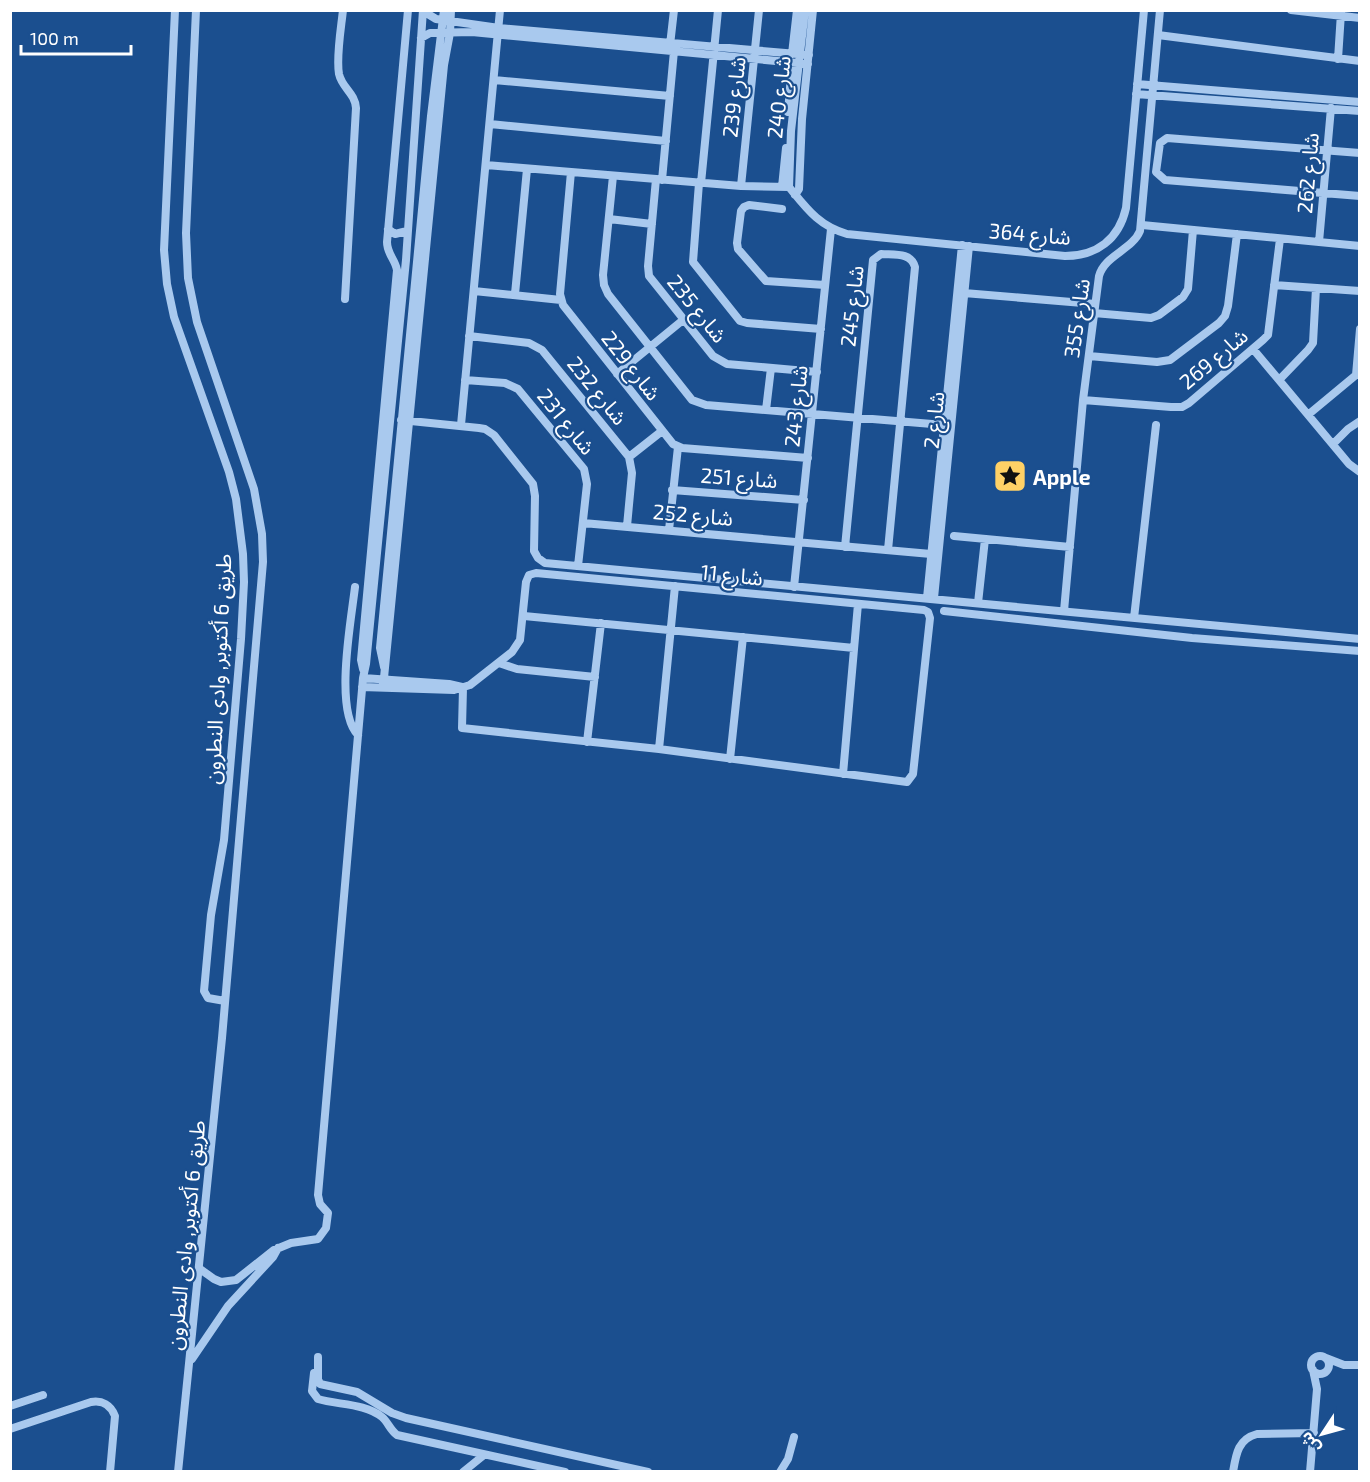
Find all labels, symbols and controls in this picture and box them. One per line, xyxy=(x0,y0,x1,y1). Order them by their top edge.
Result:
scale bar xyxy=(21,18,130,56)
text: 100 m xyxy=(30,27,79,49)
street label: شارع 240 xyxy=(761,54,799,140)
street label: شارع 239 xyxy=(716,55,754,139)
street label: شارع 262 xyxy=(1291,131,1327,215)
street label: شارع 364 xyxy=(988,217,1072,253)
street label: شارع 245 xyxy=(834,264,872,348)
street label: شارع 235 xyxy=(660,269,733,350)
street label: شارع 355 xyxy=(1058,277,1098,360)
street label: شارع 269 xyxy=(1174,322,1255,397)
street label: شارع 229 xyxy=(594,325,667,407)
street label: شارع 232 xyxy=(560,351,633,432)
street label: شارع 243 xyxy=(778,364,816,449)
street label: شارع 231 xyxy=(530,383,601,461)
street label: شارع 2 xyxy=(918,390,952,450)
place icon: Apple xyxy=(992,458,1028,494)
street label: شارع 251 xyxy=(699,462,778,496)
place label: Apple xyxy=(1033,464,1091,489)
street label: شارع 252 xyxy=(651,498,734,534)
street label: طريق 6 أكتوبر, وادى النطرون xyxy=(198,553,238,785)
street label: شارع 11 xyxy=(699,558,764,594)
street label: طريق 6 أكتوبر, وادى النطرون xyxy=(160,1119,211,1351)
north arrow xyxy=(1292,1404,1352,1464)
text: ش xyxy=(1295,1428,1324,1458)

